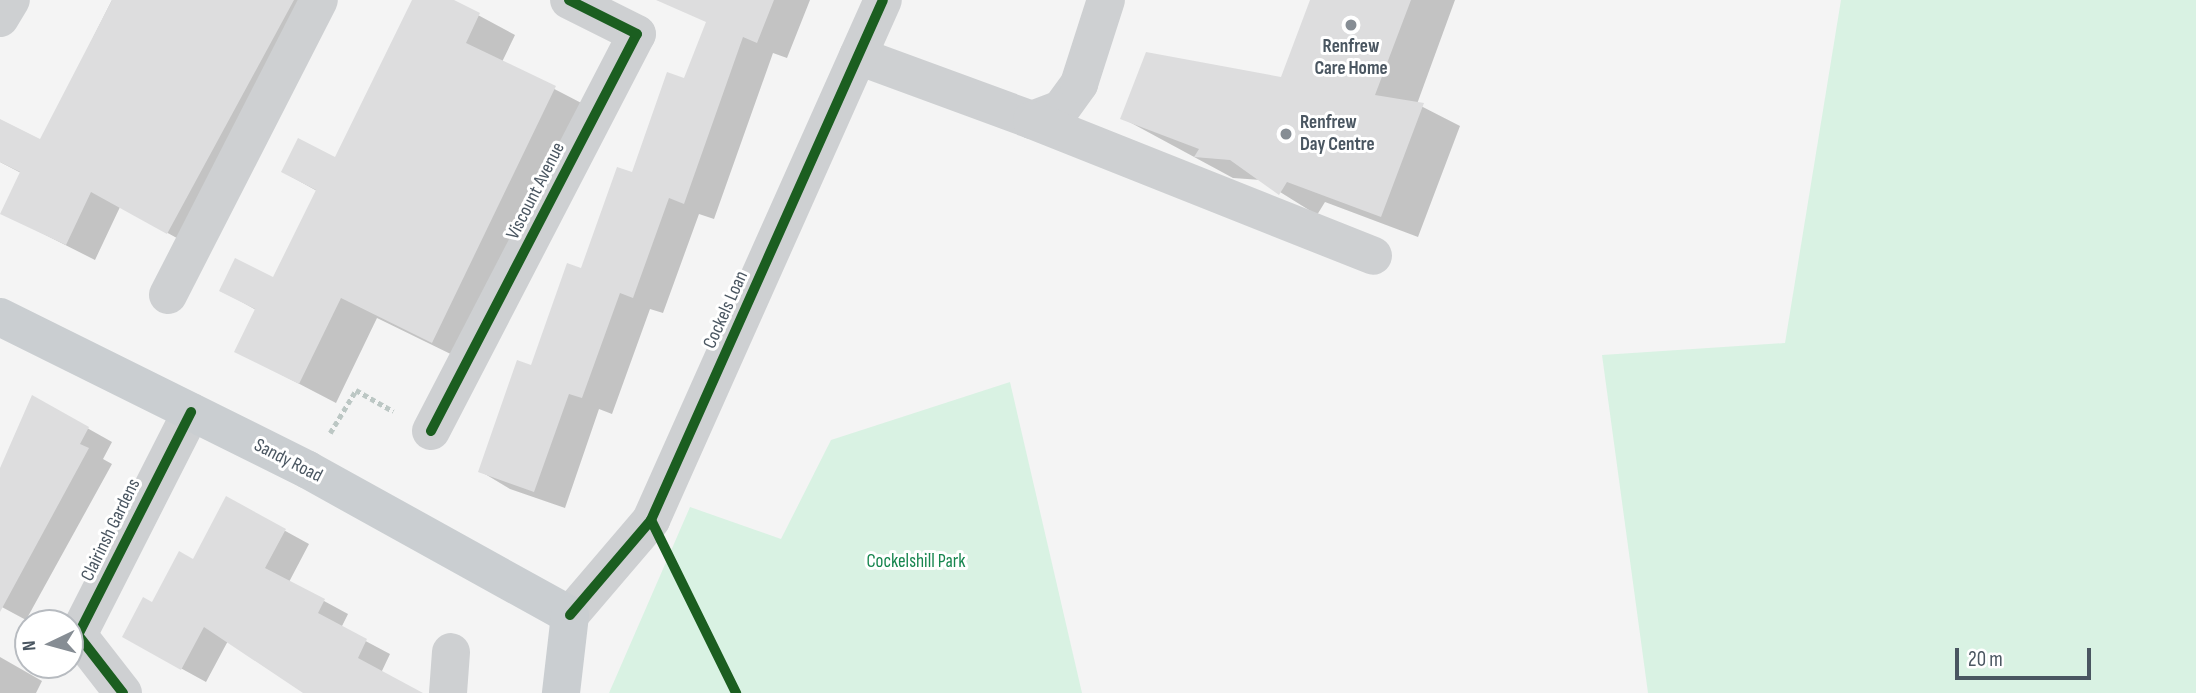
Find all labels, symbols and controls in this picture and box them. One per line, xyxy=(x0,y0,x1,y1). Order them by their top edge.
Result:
marker: Renfrew Care Home xyxy=(1343,17,1359,33)
place label: Renfrew Care Home xyxy=(1314,36,1388,80)
place label: Renfrew Day Centre xyxy=(1300,112,1375,156)
marker: Renfrew Day Centre xyxy=(1278,126,1294,142)
street label: Viscount Avenue xyxy=(502,139,570,243)
street label: Cockels Loan xyxy=(699,268,753,352)
street label: Sandy Road xyxy=(250,434,326,488)
street label: Clairinsh Gardens xyxy=(76,475,146,585)
park label: Cockelshill Park xyxy=(866,551,966,573)
north arrow xyxy=(14,609,84,679)
scale bar xyxy=(1958,634,2094,678)
text: N xyxy=(18,640,41,652)
text: 20 m xyxy=(1968,647,2003,672)

